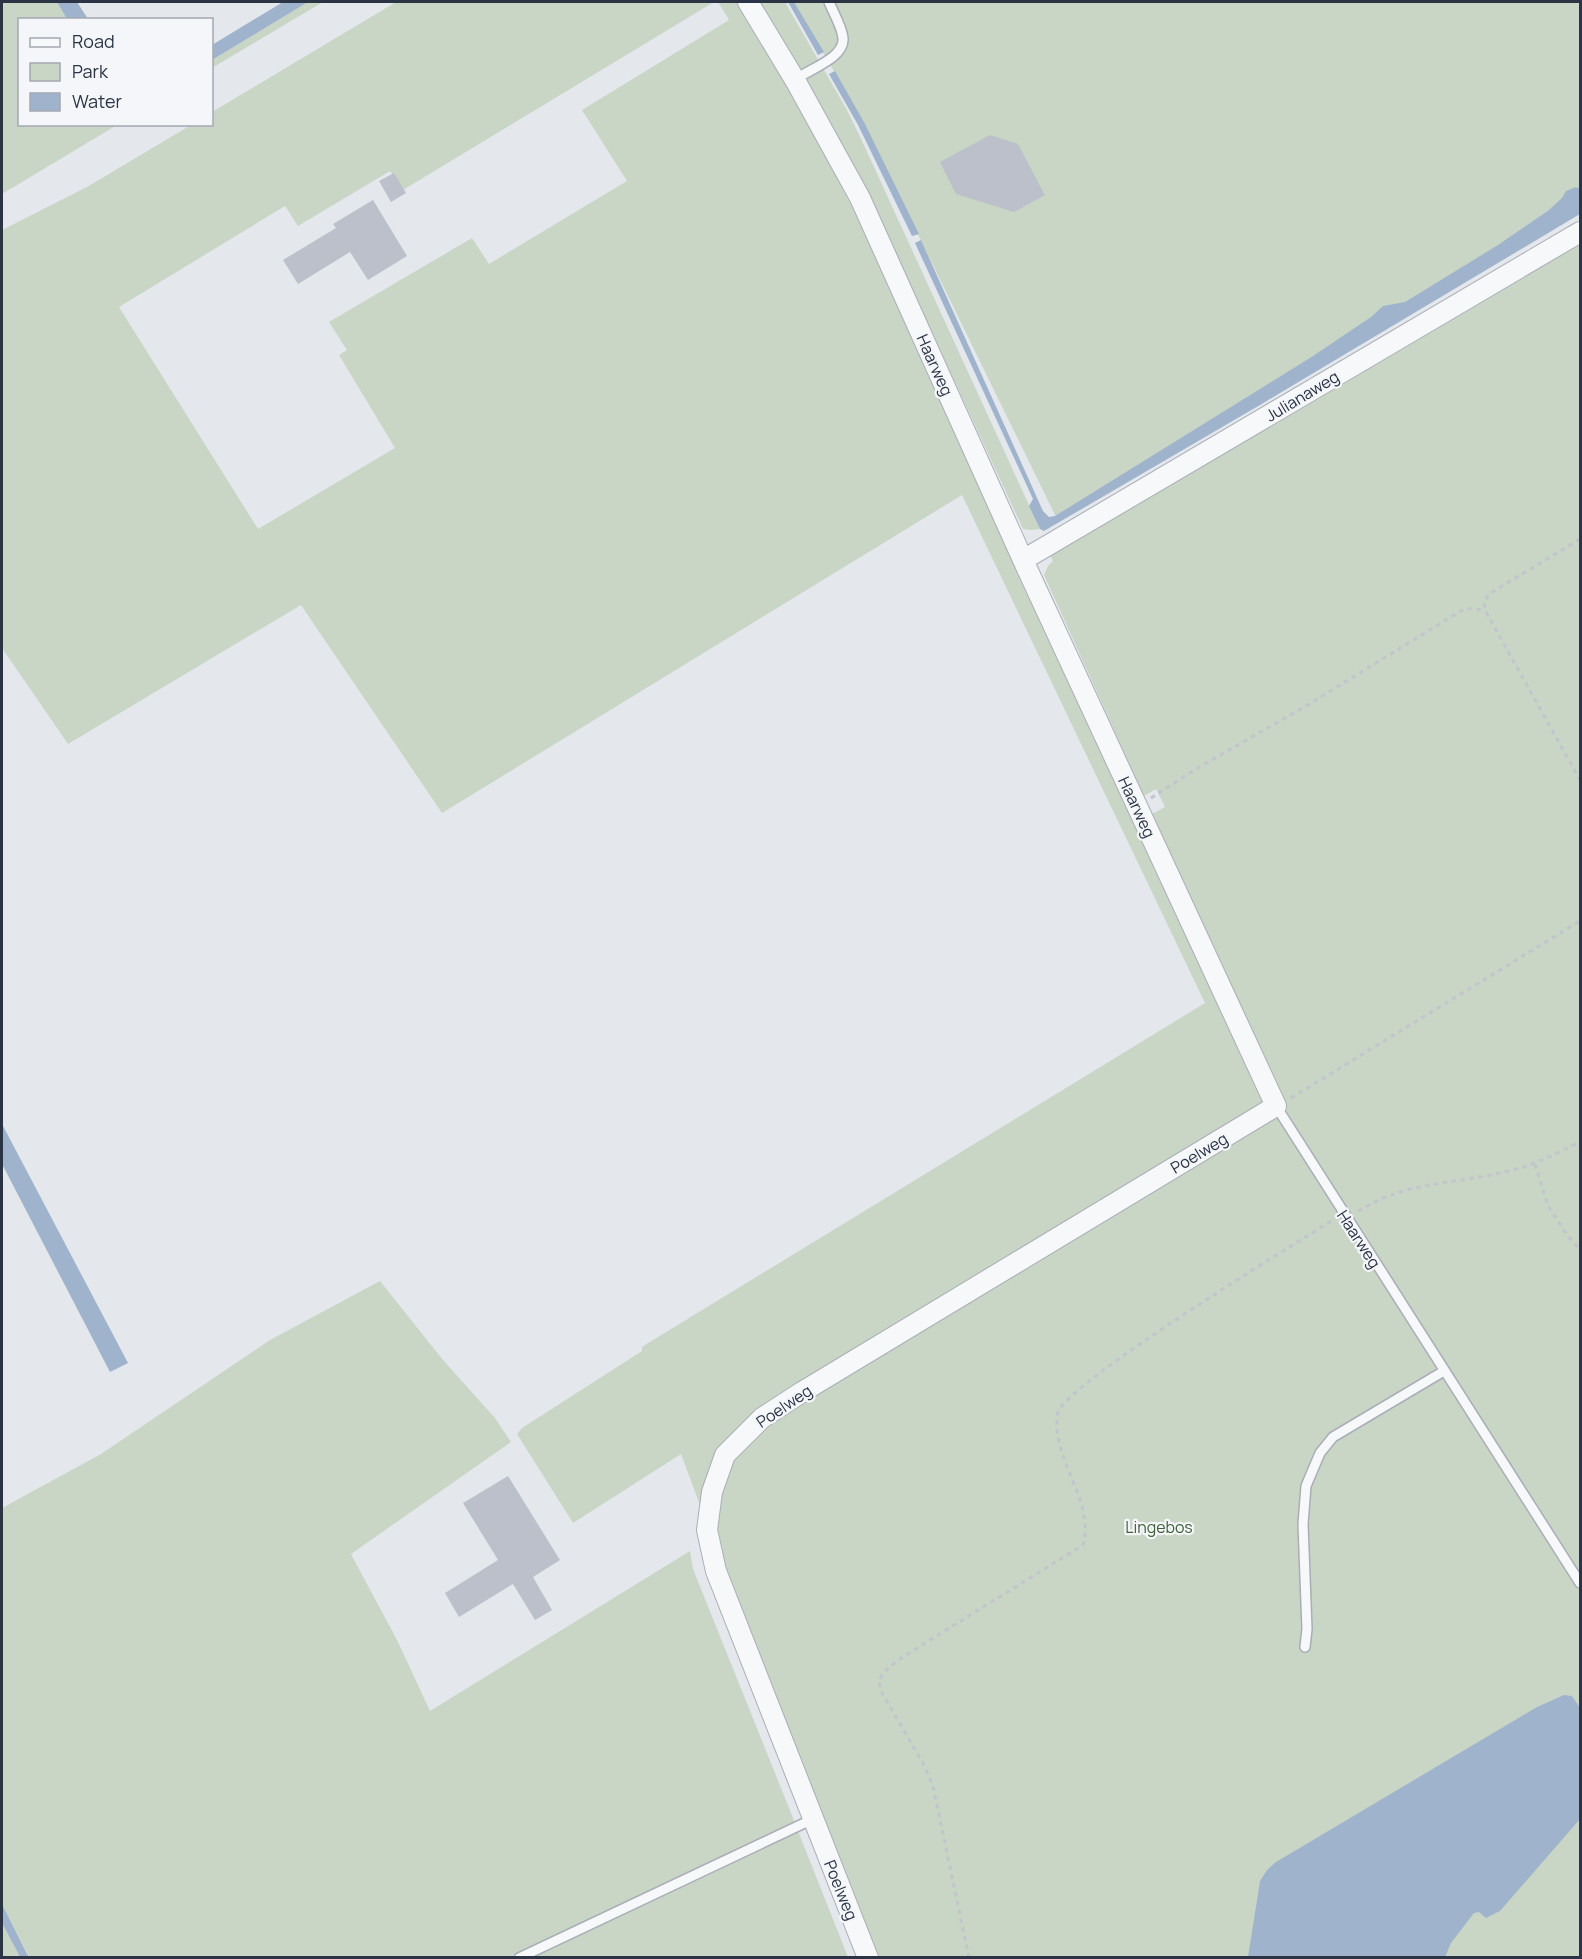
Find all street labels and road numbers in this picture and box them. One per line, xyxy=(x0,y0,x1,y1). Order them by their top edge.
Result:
street label: Haarweg xyxy=(912,331,958,399)
street label: Julianaweg xyxy=(1261,365,1343,427)
street label: Haarweg xyxy=(1113,773,1161,841)
street label: Poelweg xyxy=(1166,1127,1232,1179)
street label: Haarweg xyxy=(1332,1206,1386,1272)
street label: Poelweg xyxy=(752,1379,816,1433)
street label: Poelweg xyxy=(819,1857,863,1923)

